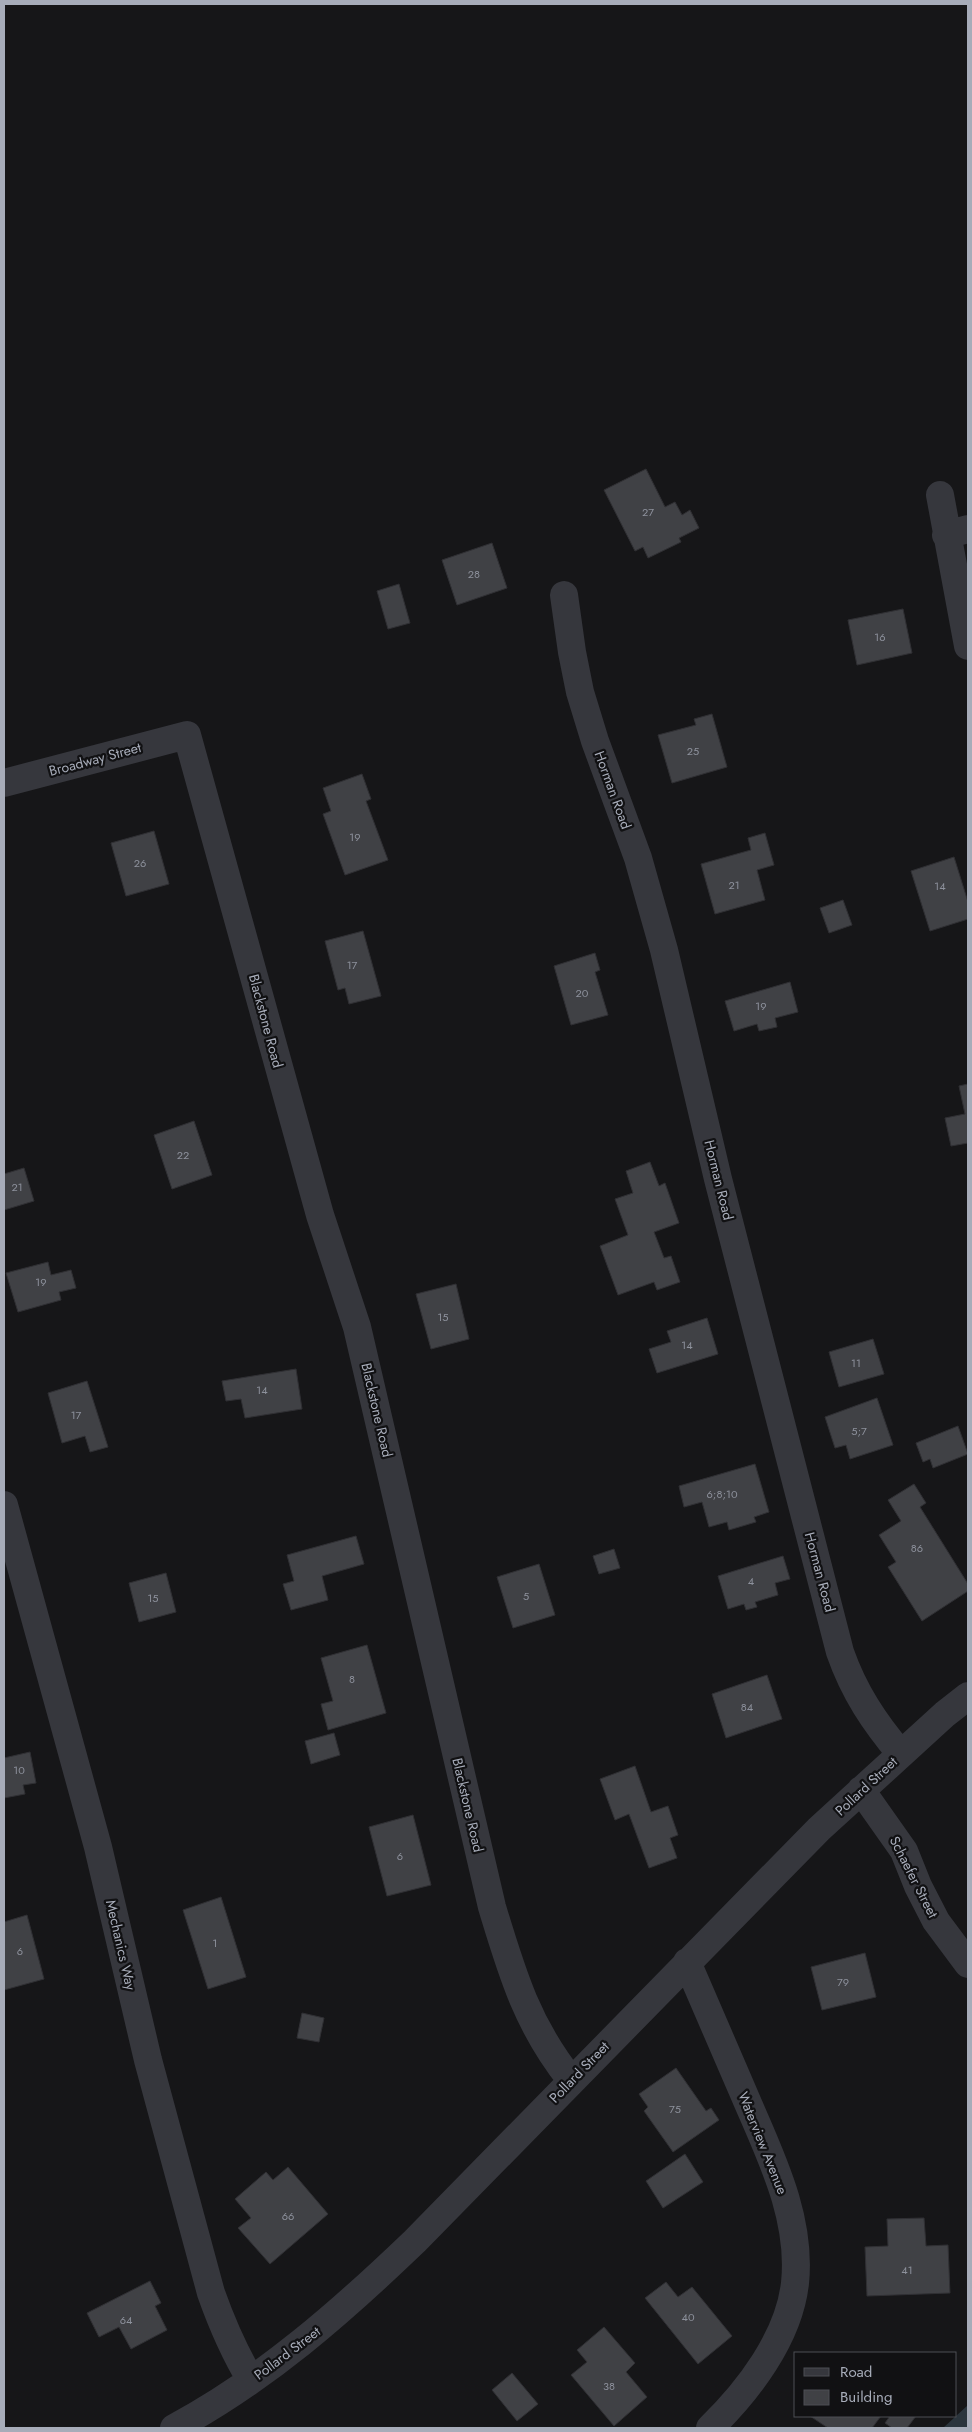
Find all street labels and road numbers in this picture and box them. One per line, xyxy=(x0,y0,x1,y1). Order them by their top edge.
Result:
street label: Broadway Street xyxy=(47,737,144,781)
street label: Horman Road xyxy=(590,748,636,832)
street label: Blackstone Road xyxy=(244,972,288,1070)
street label: Horman Road xyxy=(699,1138,739,1222)
street label: Blackstone Road xyxy=(356,1361,398,1459)
street label: Horman Road xyxy=(800,1530,840,1614)
street label: Pollard Street xyxy=(830,1752,902,1820)
street label: Blackstone Road xyxy=(447,1756,489,1854)
street label: Schaefer Street xyxy=(885,1833,943,1922)
street label: Mechanics Way xyxy=(101,1898,141,1993)
street label: Pollard Street xyxy=(545,2036,614,2107)
street label: Waterview Avenue xyxy=(733,2089,793,2197)
street label: Pollard Street xyxy=(250,2321,325,2385)

